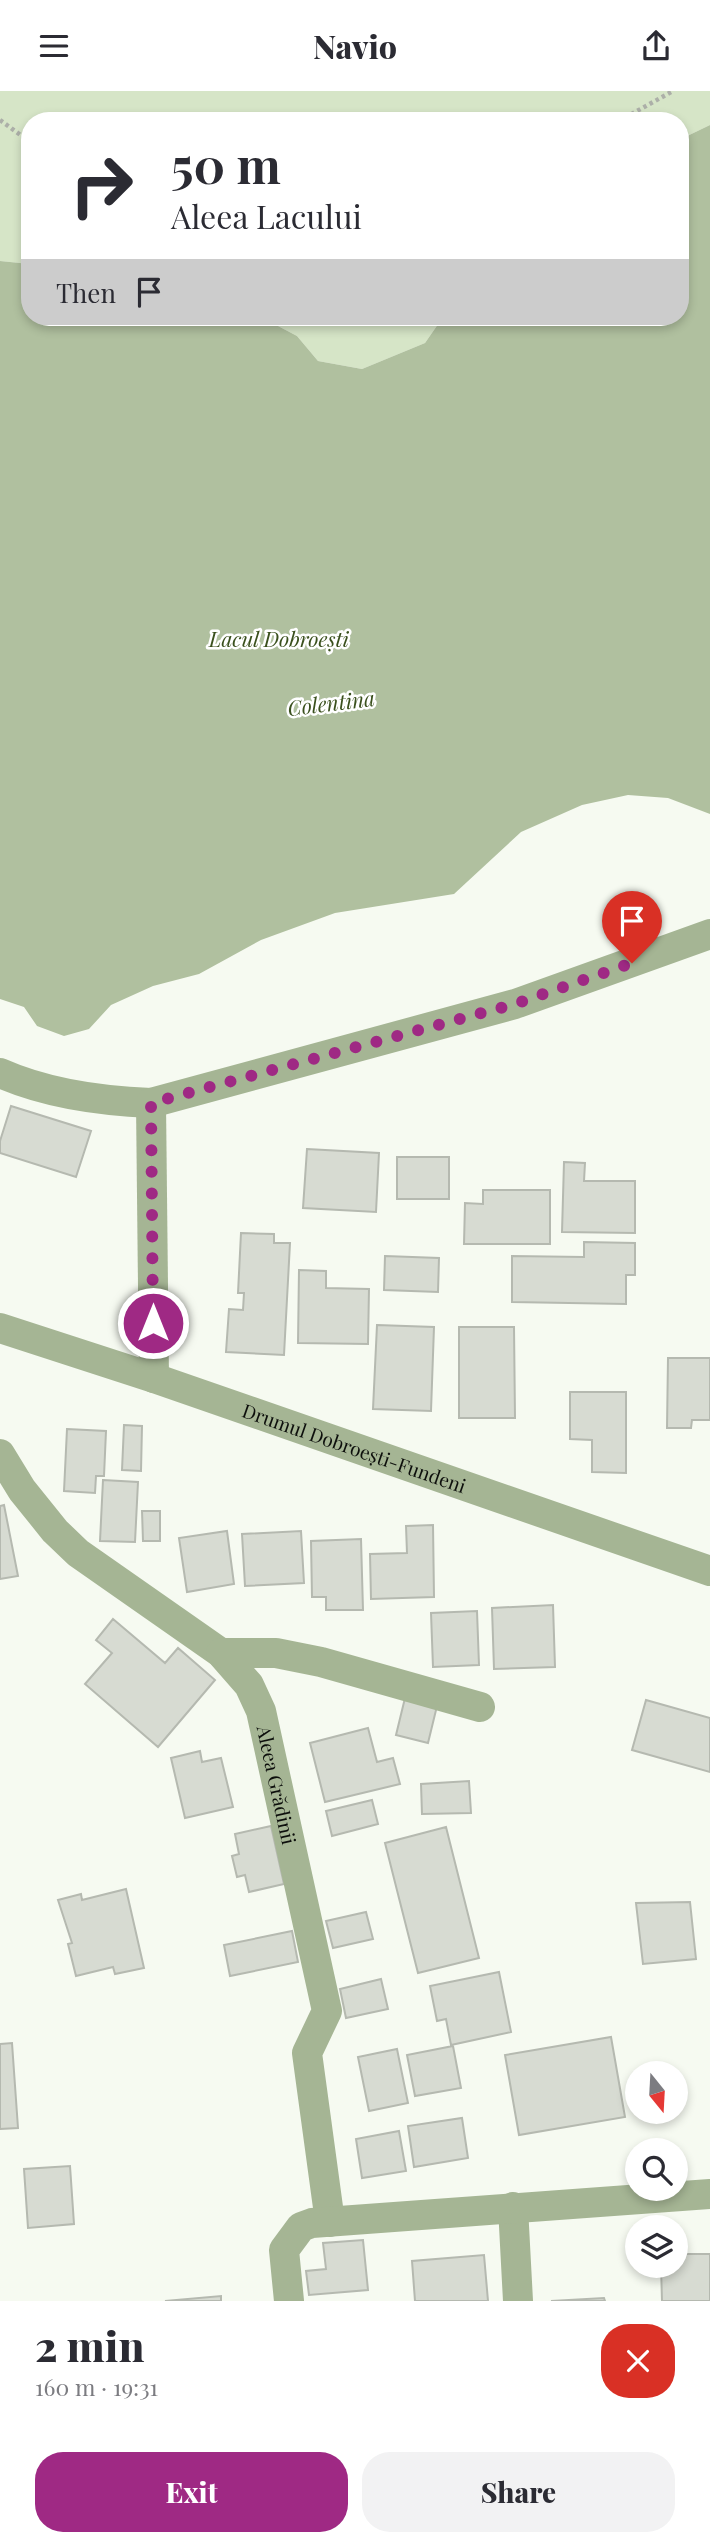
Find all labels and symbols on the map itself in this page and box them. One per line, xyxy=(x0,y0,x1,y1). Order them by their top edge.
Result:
water label: Lacul Dobroești xyxy=(208,624,350,653)
water label: Colentina xyxy=(286,683,376,721)
pin xyxy=(602,891,662,963)
position arrow xyxy=(116,1286,190,1360)
street label: Drumul Dobroești-Fundeni xyxy=(239,1397,470,1499)
street label: Aleea Grădinii xyxy=(251,1722,303,1847)
north arrow xyxy=(625,2061,688,2125)

